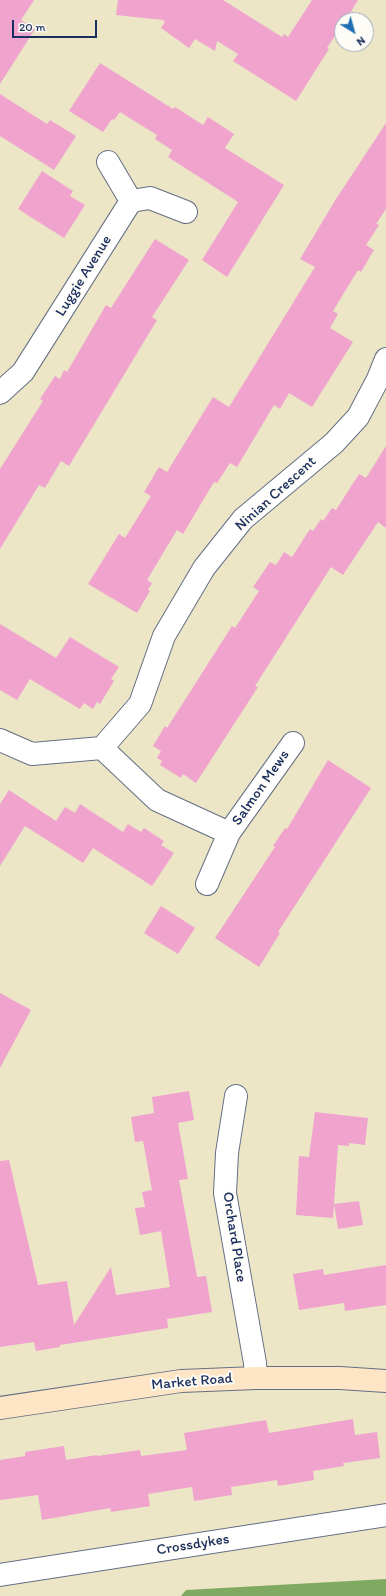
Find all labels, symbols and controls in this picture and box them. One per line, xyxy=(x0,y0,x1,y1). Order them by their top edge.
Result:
scale bar xyxy=(14,12,99,38)
north arrow xyxy=(334,12,374,52)
text: 20 m xyxy=(19,20,46,34)
text: N xyxy=(354,34,368,49)
street label: Luggie Avenue xyxy=(52,232,116,320)
street label: Ninian Crescent xyxy=(232,453,320,535)
street label: Salmon Mews xyxy=(228,747,294,829)
street label: Orchard Place xyxy=(218,1190,250,1284)
street label: Market Road xyxy=(151,1369,233,1395)
street label: Crossdykes xyxy=(155,1530,231,1560)

